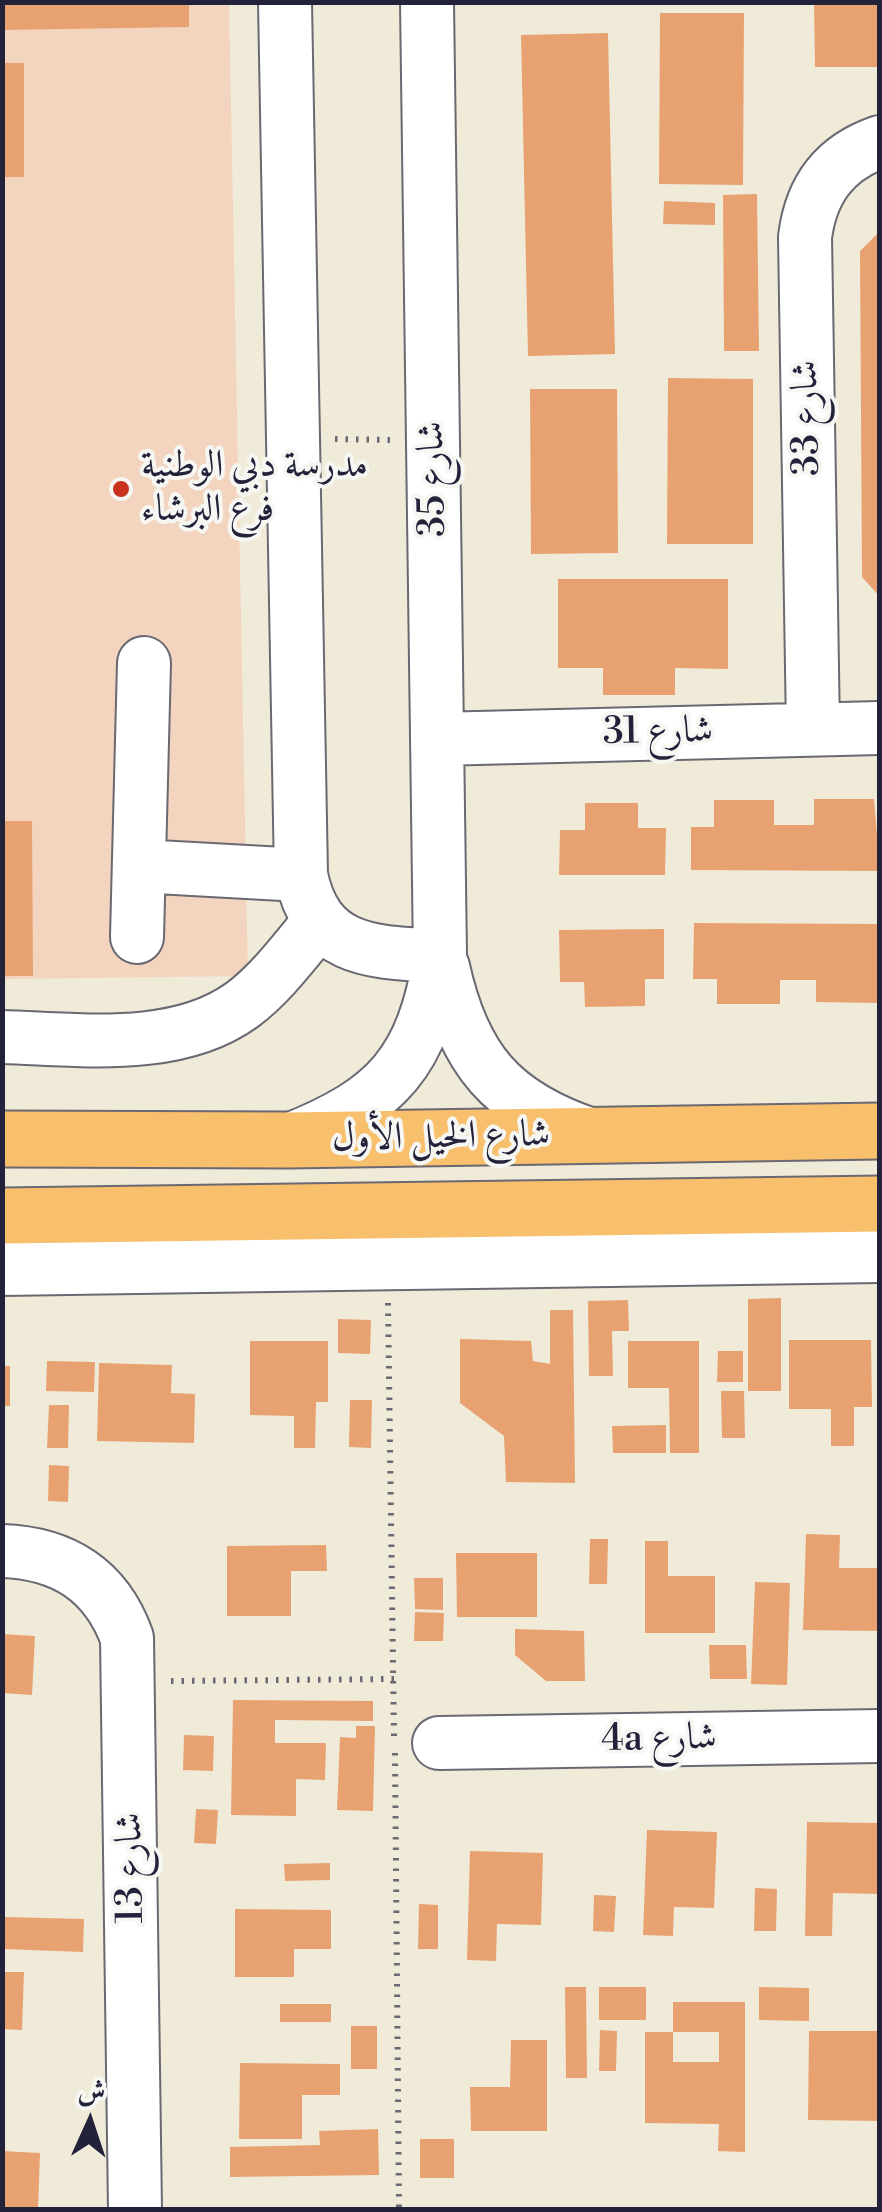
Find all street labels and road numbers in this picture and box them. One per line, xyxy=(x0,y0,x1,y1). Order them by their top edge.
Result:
street label: شارع 33 xyxy=(784,360,832,476)
street label: شارع 35 xyxy=(410,421,458,537)
street label: شارع 31 xyxy=(602,709,714,757)
street label: شارع الخيل الأول xyxy=(331,1113,551,1163)
street label: 4a شارع xyxy=(601,1716,717,1764)
street label: شارع 13 xyxy=(108,1812,156,1924)

